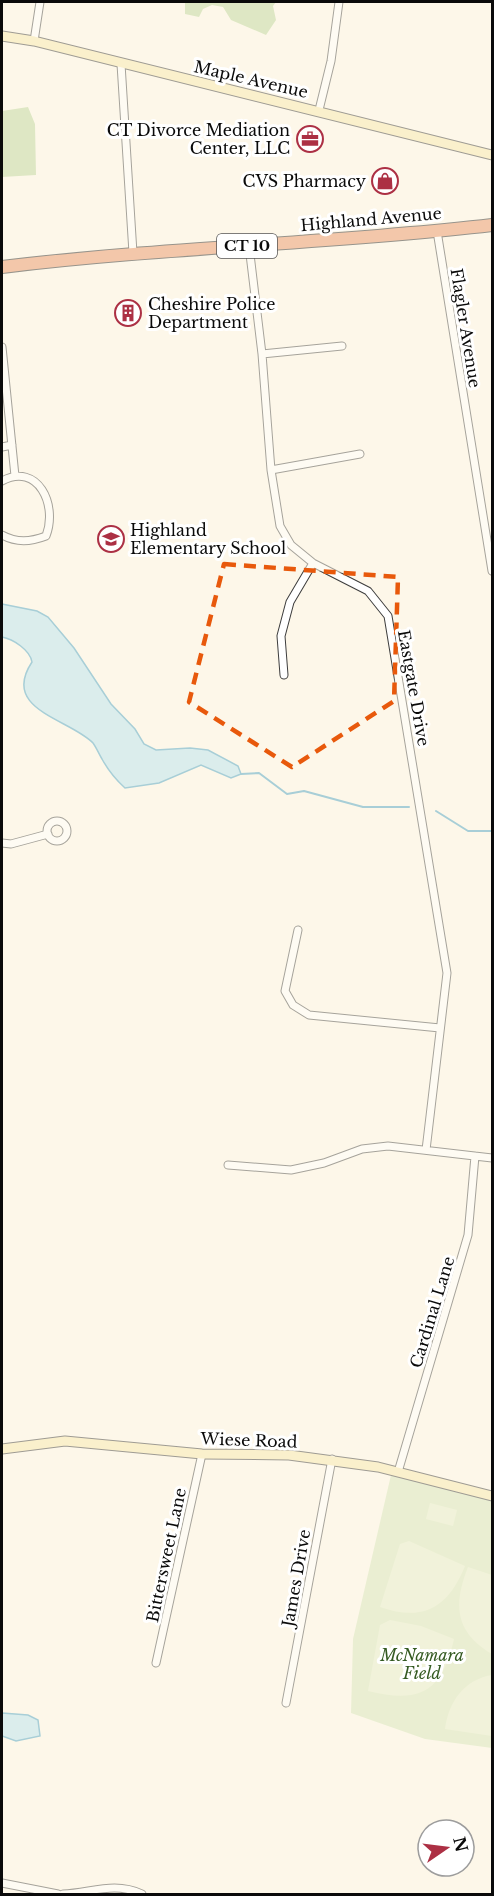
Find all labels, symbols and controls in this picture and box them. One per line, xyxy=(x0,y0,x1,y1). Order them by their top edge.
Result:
street label: Maple Avenue xyxy=(192,56,310,102)
place label: CT Divorce Mediation Center, LLC xyxy=(107,120,290,158)
office icon: CT Divorce Mediation Center, LLC xyxy=(295,124,325,154)
shop icon: CVS Pharmacy xyxy=(370,166,400,196)
place label: CVS Pharmacy xyxy=(243,171,367,191)
street label: Highland Avenue xyxy=(300,203,442,235)
road number: CT 10 xyxy=(217,234,277,258)
street label: Flagler Avenue xyxy=(447,267,485,389)
place label: Cheshire Police Department xyxy=(148,294,275,332)
building icon: Cheshire Police Department xyxy=(113,298,143,328)
place label: Highland Elementary School xyxy=(130,520,286,558)
school or university icon: Highland Elementary School xyxy=(96,524,126,554)
street label: Eastgate Drive xyxy=(394,628,434,748)
street label: Cardinal Lane xyxy=(406,1254,458,1370)
street label: Wiese Road xyxy=(199,1428,298,1452)
street label: Bittersweet Lane xyxy=(142,1486,190,1624)
street label: James Drive xyxy=(277,1528,314,1630)
park label: McNamara Field xyxy=(379,1645,464,1683)
north arrow xyxy=(416,1818,476,1878)
text: N xyxy=(449,1835,472,1854)

